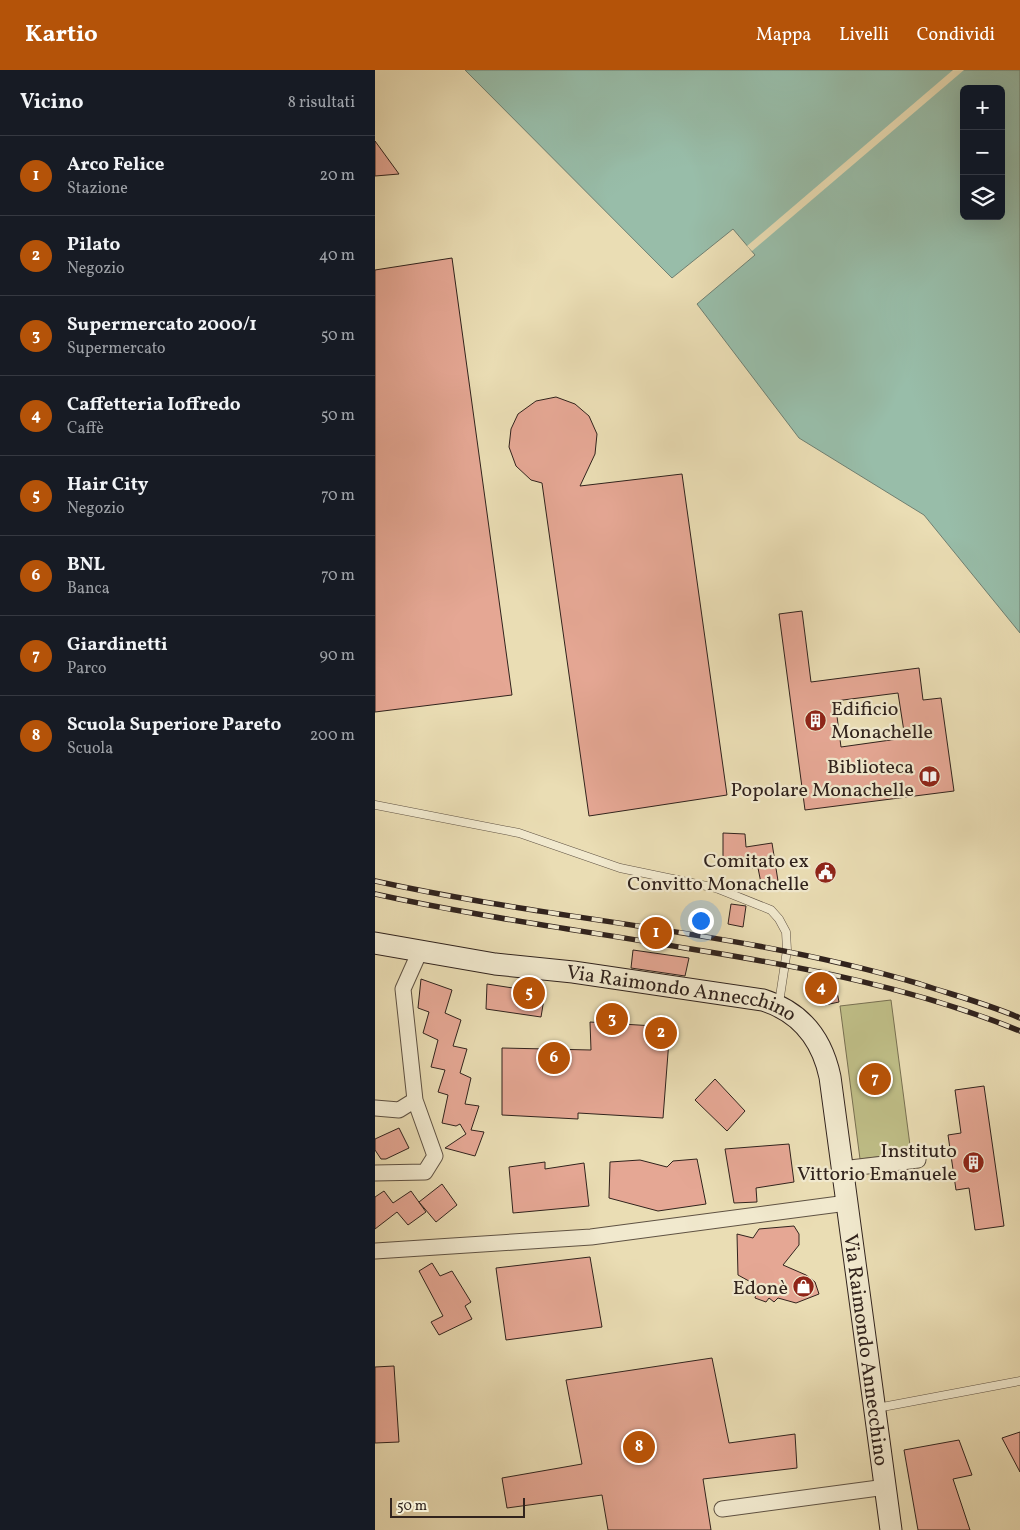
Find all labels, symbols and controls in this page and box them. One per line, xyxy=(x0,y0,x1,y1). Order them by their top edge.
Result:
text: Kartio xyxy=(25,18,98,52)
text: Mappa xyxy=(756,23,811,48)
text: Livelli xyxy=(839,23,889,48)
text: Condividi xyxy=(917,23,995,48)
map controls xyxy=(960,85,1005,220)
button: + xyxy=(960,85,1005,130)
text: Vicino xyxy=(20,88,84,117)
text: 8 risultati xyxy=(288,92,355,114)
button: − xyxy=(960,130,1005,175)
text: Arco Felice xyxy=(67,152,164,178)
text: 1 xyxy=(33,165,39,187)
text: 20 m xyxy=(320,165,355,187)
button: layers xyxy=(960,175,1005,220)
text: Stazione xyxy=(67,178,128,200)
text: Pilato xyxy=(67,232,120,258)
text: 2 xyxy=(32,245,40,267)
text: 40 m xyxy=(319,245,355,267)
text: Negozio xyxy=(67,258,125,280)
text: Supermercato 2000/1 xyxy=(67,312,257,338)
text: 3 xyxy=(32,325,40,347)
text: 50 m xyxy=(321,325,355,347)
text: Supermercato xyxy=(67,338,166,360)
text: Caffetteria Ioffredo xyxy=(67,392,241,418)
text: 4 xyxy=(31,405,41,427)
text: 50 m xyxy=(321,405,355,427)
text: Caffè xyxy=(67,418,104,440)
text: Hair City xyxy=(67,472,148,498)
text: 5 xyxy=(32,485,40,507)
text: 70 m xyxy=(321,485,355,507)
text: Negozio xyxy=(67,498,125,520)
text: BNL xyxy=(67,552,105,578)
text: 6 xyxy=(32,565,40,587)
text: 70 m xyxy=(321,565,355,587)
text: Banca xyxy=(67,578,110,600)
text: Giardinetti xyxy=(67,632,168,658)
text: 7 xyxy=(32,645,40,667)
text: 90 m xyxy=(319,645,355,667)
text: Parco xyxy=(67,658,107,680)
place label: Edificio Monachelle xyxy=(831,696,933,747)
building icon: Edificio Monachelle xyxy=(803,708,827,732)
text: Scuola Superiore Pareto xyxy=(67,712,281,738)
text: 8 xyxy=(32,725,40,747)
text: 200 m xyxy=(310,725,355,747)
text: Scuola xyxy=(67,738,113,760)
place label: Biblioteca Popolare Monachelle xyxy=(730,754,914,805)
library icon: Biblioteca Popolare Monachelle xyxy=(918,765,942,789)
place label: Comitato ex Convitto Monachelle xyxy=(627,848,809,899)
public building icon: Comitato ex Convitto Monachelle xyxy=(813,860,837,884)
your location xyxy=(688,908,714,934)
pin: 1 xyxy=(640,914,672,952)
street label: Via Raimondo Annecchino xyxy=(564,959,802,1029)
pin: 4 xyxy=(805,969,837,1007)
pin: 5 xyxy=(513,974,545,1012)
pin: 3 xyxy=(596,1000,628,1038)
pin: 2 xyxy=(645,1014,677,1052)
pin: 6 xyxy=(538,1039,570,1077)
pin: 7 xyxy=(859,1060,891,1098)
place label: Instituto Vittorio Emanuele xyxy=(797,1138,957,1189)
building icon: Instituto Vittorio Emanuele xyxy=(961,1150,985,1174)
street label: Via Raimondo Annecchino xyxy=(835,1232,894,1468)
place label: Edonè xyxy=(733,1275,788,1303)
shop icon: Edonè xyxy=(792,1275,816,1299)
pin: 8 xyxy=(623,1428,655,1466)
scale bar xyxy=(390,1495,525,1518)
text: 50 m xyxy=(397,1497,427,1516)

